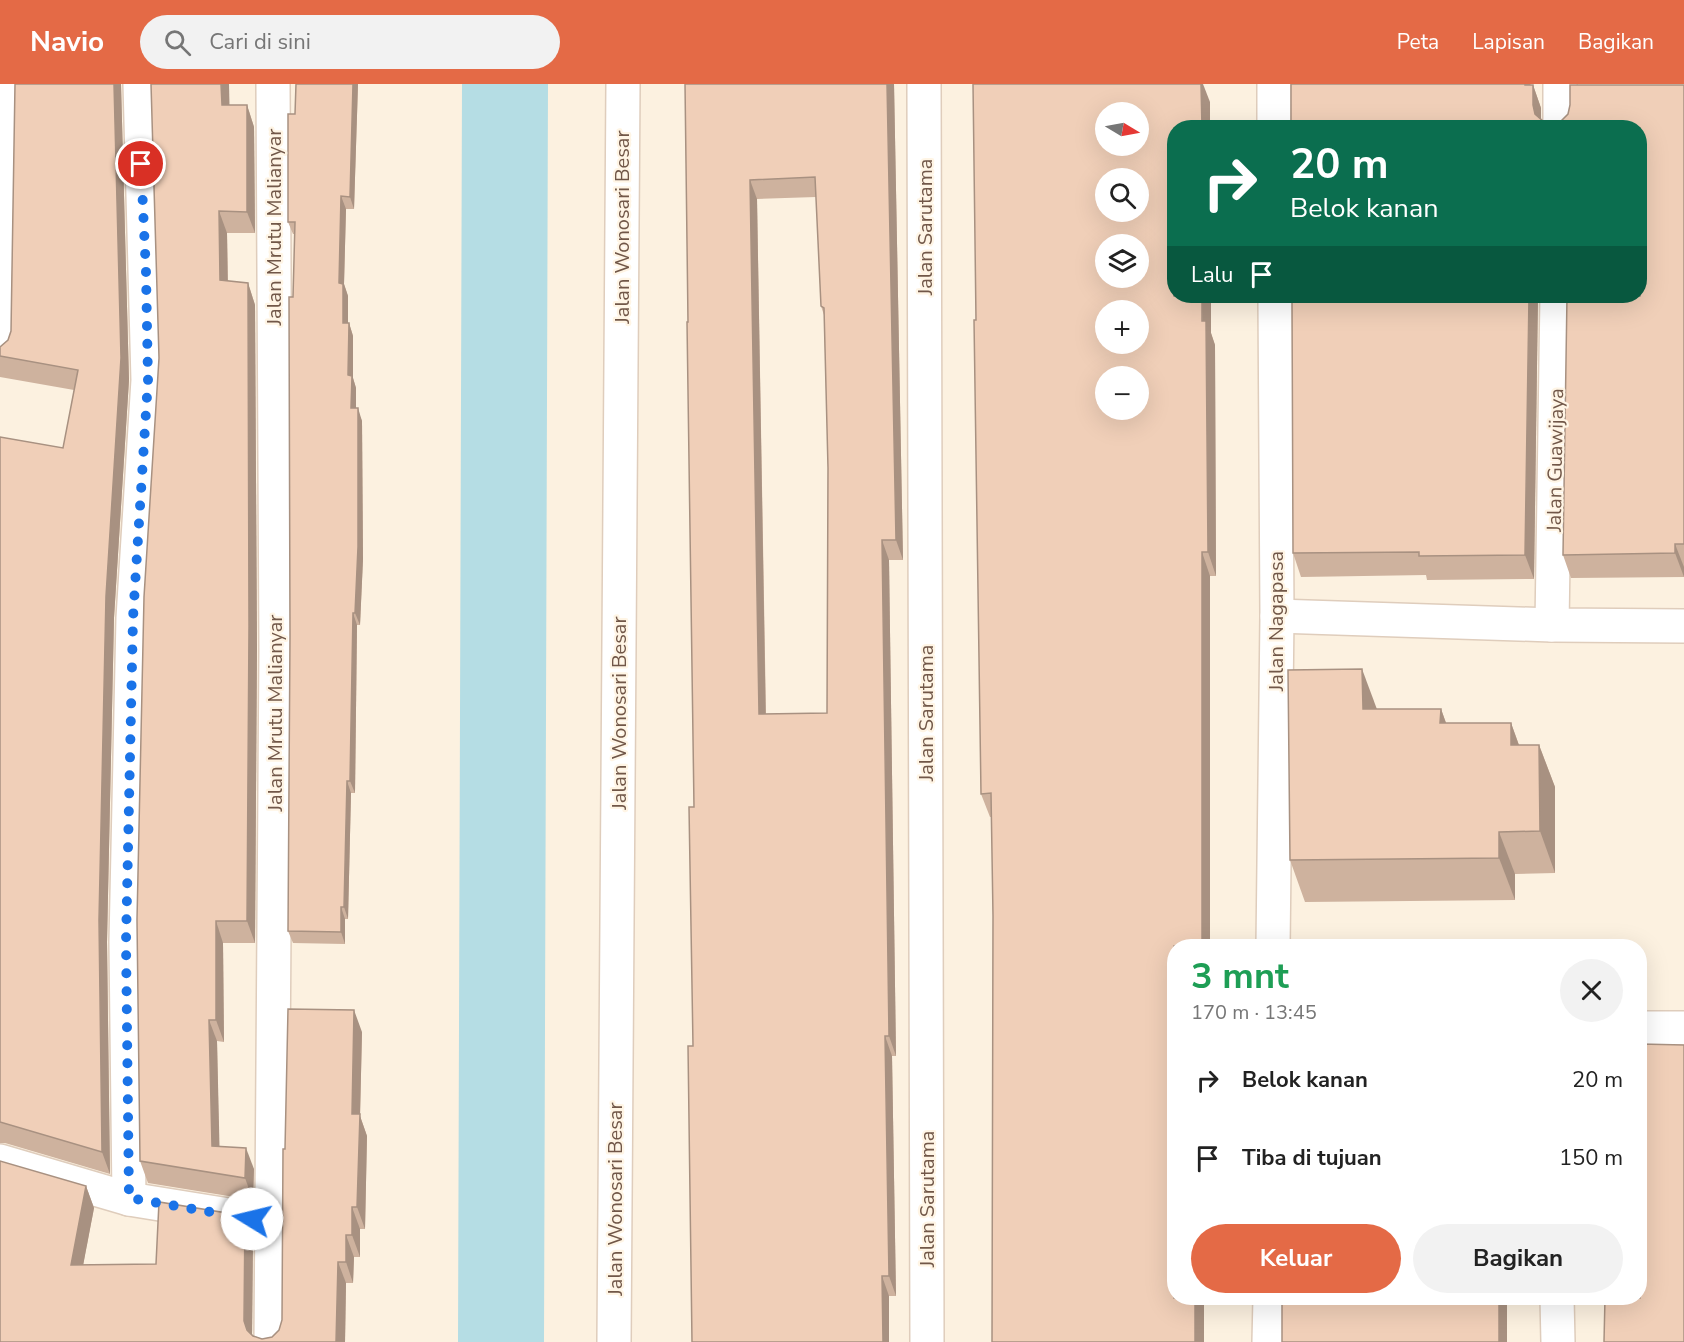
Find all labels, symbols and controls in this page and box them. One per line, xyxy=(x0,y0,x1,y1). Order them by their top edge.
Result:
search box xyxy=(140,15,560,69)
text: Navio xyxy=(30,23,104,61)
icon: search xyxy=(161,26,194,59)
text: Cari di sini xyxy=(209,27,311,57)
text: Peta xyxy=(1397,28,1439,56)
text: Lapisan xyxy=(1472,28,1545,56)
text: Bagikan xyxy=(1578,28,1654,56)
north arrow xyxy=(1095,102,1149,156)
map controls xyxy=(1095,102,1149,420)
street label: Jalan Mrutu Malianyar xyxy=(261,129,288,326)
street label: Jalan Wonosari Besar xyxy=(609,130,636,325)
text: 20 m xyxy=(1290,136,1389,193)
pin xyxy=(115,138,166,189)
icon: right xyxy=(1191,144,1269,222)
icon: arrive xyxy=(124,147,157,180)
street label: Jalan Sarutama xyxy=(912,159,939,296)
button: search xyxy=(1095,168,1149,222)
text: Belok kanan xyxy=(1290,190,1439,227)
button: layers xyxy=(1095,234,1149,288)
icon: arrive xyxy=(1245,258,1278,291)
text: Lalu xyxy=(1191,260,1233,290)
button: + xyxy=(1095,300,1149,354)
button: − xyxy=(1095,366,1149,420)
street label: Jalan Guawijaya xyxy=(1541,388,1570,533)
street label: Jalan Nagapasa xyxy=(1263,551,1290,692)
street label: Jalan Mrutu Malianyar xyxy=(262,615,289,812)
street label: Jalan Wonosari Besar xyxy=(606,616,633,811)
street label: Jalan Sarutama xyxy=(913,645,940,782)
text: 3 mnt xyxy=(1191,952,1289,1001)
button: close xyxy=(1560,959,1623,1022)
text: 170 m · 13:45 xyxy=(1191,999,1317,1026)
icon: right xyxy=(1191,1064,1224,1097)
text: Belok kanan xyxy=(1242,1065,1368,1095)
text: 20 m xyxy=(1572,1065,1623,1095)
street label: Jalan Wonosari Besar xyxy=(602,1102,629,1297)
street label: Jalan Sarutama xyxy=(914,1131,941,1268)
icon: arrive xyxy=(1191,1142,1224,1175)
text: Tiba di tujuan xyxy=(1242,1143,1382,1173)
text: 150 m xyxy=(1559,1143,1623,1173)
position arrow xyxy=(220,1187,284,1251)
button: Keluar xyxy=(1191,1224,1401,1293)
button: Bagikan xyxy=(1413,1224,1623,1293)

